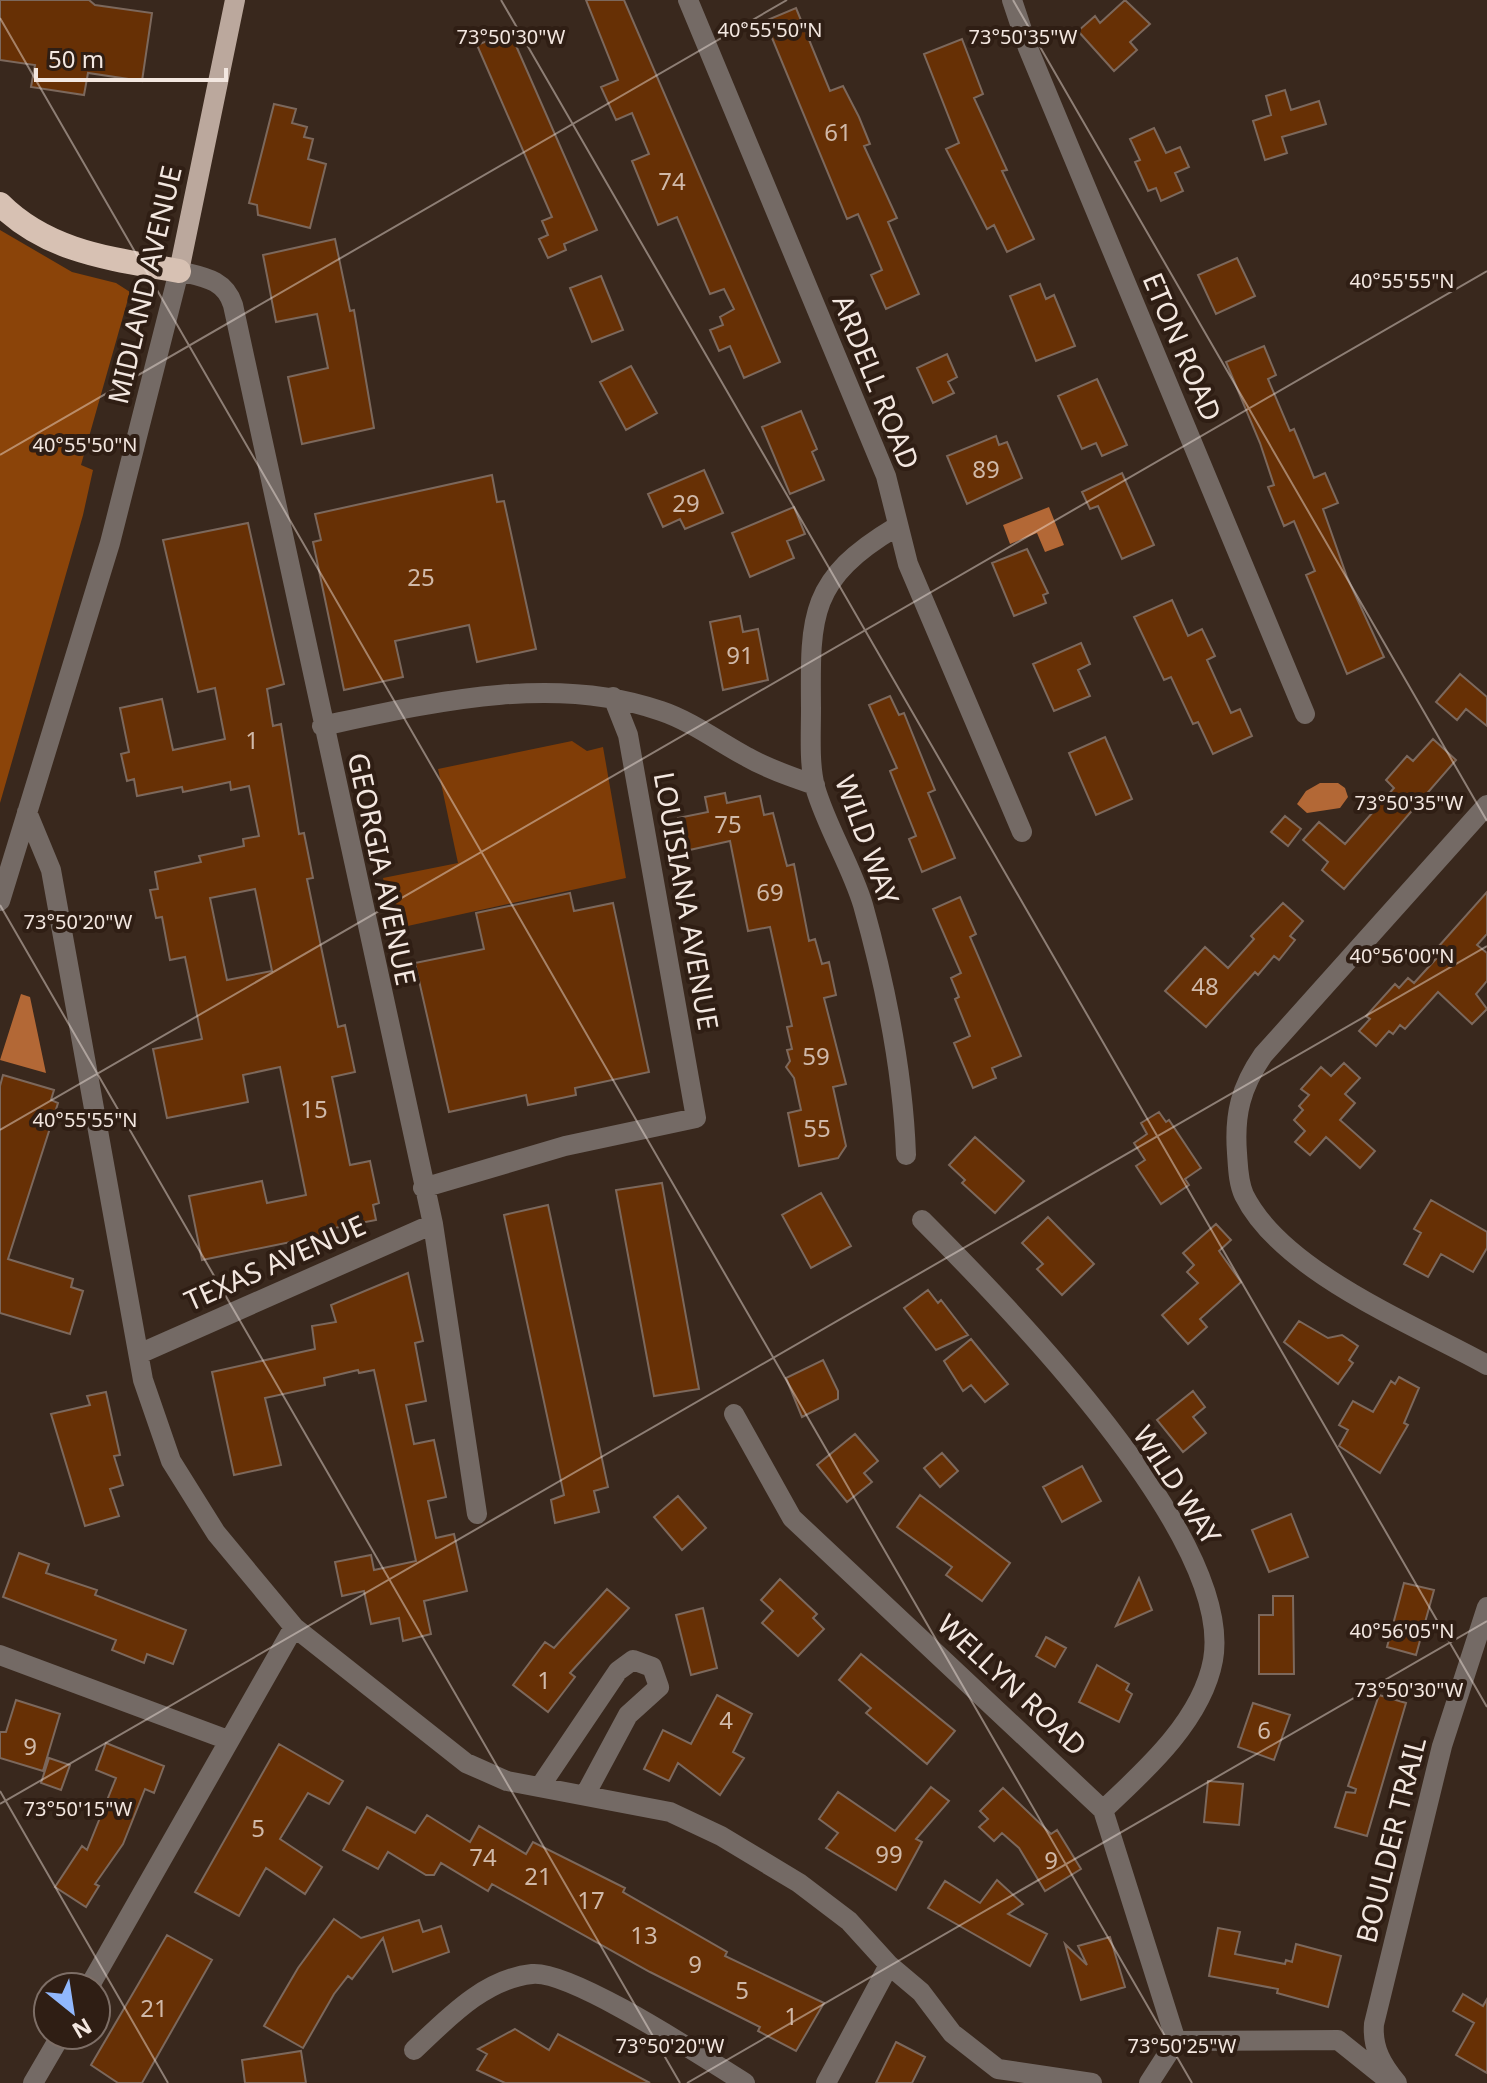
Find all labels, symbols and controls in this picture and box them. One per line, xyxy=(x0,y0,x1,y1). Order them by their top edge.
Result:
text: 40°55'50"N xyxy=(717,16,823,43)
text: 73°50'30"W xyxy=(457,23,566,50)
text: 73°50'35"W xyxy=(969,23,1078,50)
scale bar xyxy=(36,32,226,82)
text: 50 m xyxy=(48,42,104,75)
house number: 61 xyxy=(824,115,852,148)
street label: MIDLAND AVENUE xyxy=(98,162,190,408)
house number: 74 xyxy=(658,164,686,197)
street label: ETON ROAD xyxy=(1135,266,1231,427)
text: 40°55'55"N xyxy=(1349,267,1455,294)
street label: ARDELL ROAD xyxy=(825,289,929,475)
text: 40°55'50"N xyxy=(32,431,138,458)
house number: 89 xyxy=(972,452,1000,485)
house number: 29 xyxy=(672,486,700,519)
house number: 25 xyxy=(407,560,435,593)
house number: 91 xyxy=(726,638,754,671)
house number: 1 xyxy=(245,723,259,756)
street label: GEORGIA AVENUE xyxy=(340,749,426,989)
street label: LOUISIANA AVENUE xyxy=(646,769,728,1033)
street label: WILD WAY xyxy=(827,770,909,910)
text: 73°50'35"W xyxy=(1355,789,1464,816)
house number: 75 xyxy=(714,807,742,840)
house number: 69 xyxy=(756,875,784,908)
text: 73°50'20"W xyxy=(24,908,133,935)
text: 40°56'00"N xyxy=(1349,942,1455,969)
house number: 48 xyxy=(1191,969,1219,1002)
house number: 59 xyxy=(802,1039,830,1072)
house number: 15 xyxy=(300,1092,328,1125)
text: 40°55'55"N xyxy=(32,1106,138,1133)
house number: 55 xyxy=(803,1111,831,1144)
street label: TEXAS AVENUE xyxy=(178,1205,371,1319)
street label: WILD WAY xyxy=(1125,1418,1231,1552)
street label: WELLYN ROAD xyxy=(930,1605,1096,1763)
text: 40°56'05"N xyxy=(1349,1617,1455,1644)
house number: 1 xyxy=(537,1663,551,1696)
text: 73°50'30"W xyxy=(1355,1676,1464,1703)
house number: 4 xyxy=(719,1703,733,1736)
house number: 6 xyxy=(1257,1713,1271,1746)
house number: 9 xyxy=(23,1729,37,1762)
street label: BOULDER TRAIL xyxy=(1346,1733,1434,1947)
text: 73°50'15"W xyxy=(24,1795,133,1822)
house number: 5 xyxy=(251,1811,265,1844)
house number: 99 xyxy=(875,1837,903,1870)
house number: 74 xyxy=(469,1840,497,1873)
house number: 9 xyxy=(1044,1843,1058,1876)
house number: 21 xyxy=(524,1859,552,1892)
house number: 17 xyxy=(577,1883,605,1916)
house number: 13 xyxy=(630,1918,658,1951)
house number: 9 xyxy=(688,1947,702,1980)
north arrow xyxy=(32,1971,112,2051)
house number: 5 xyxy=(735,1973,749,2006)
house number: 21 xyxy=(140,1991,168,2024)
house number: 1 xyxy=(784,1999,798,2032)
text: N xyxy=(67,2012,98,2047)
text: 73°50'20"W xyxy=(616,2032,725,2059)
text: 73°50'25"W xyxy=(1128,2032,1237,2059)

